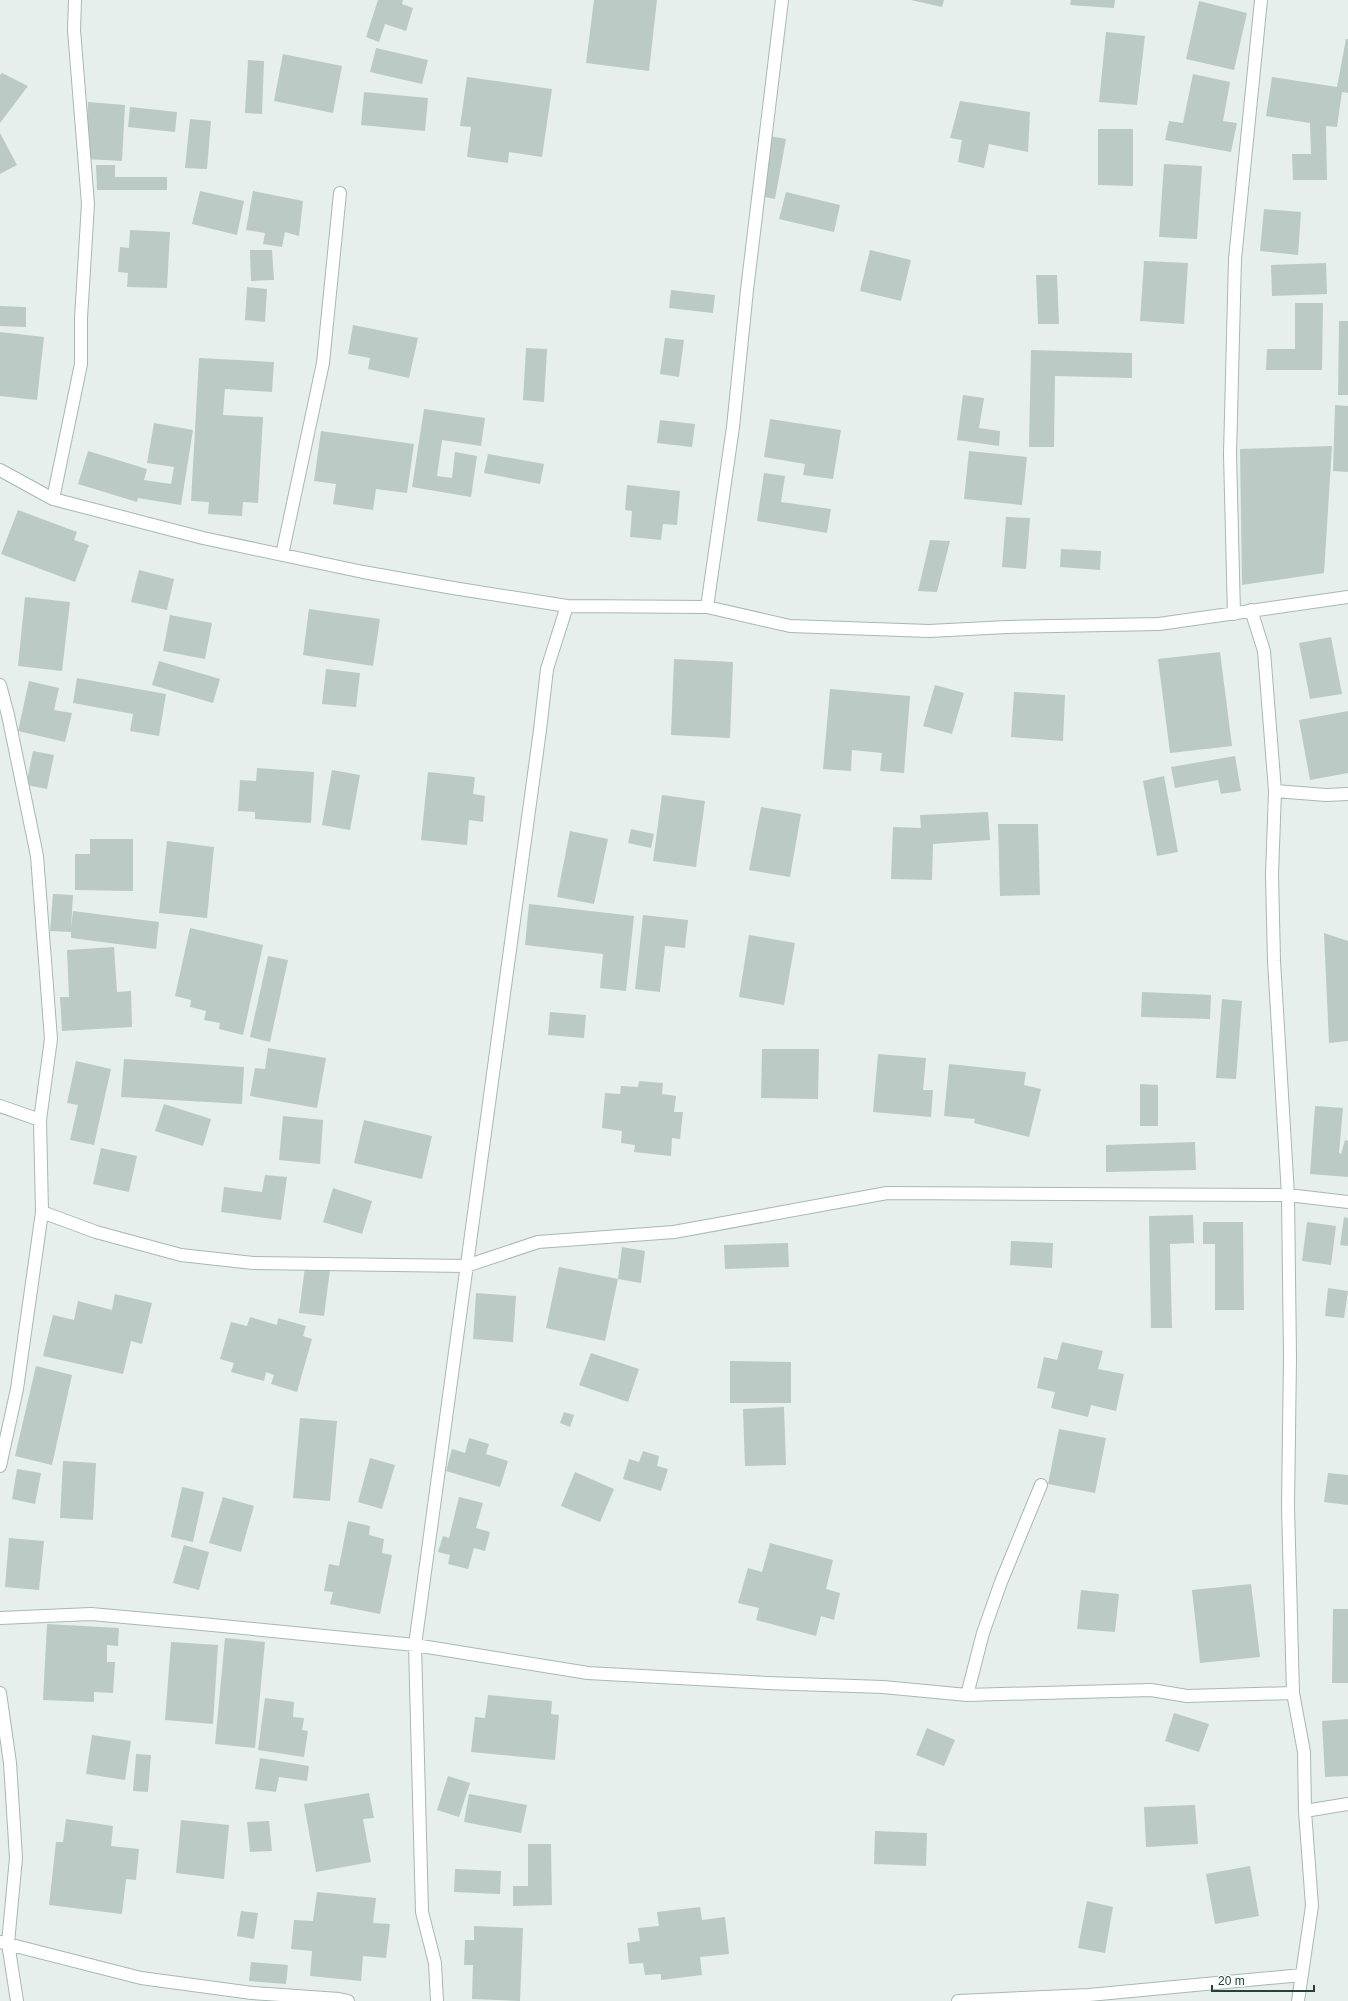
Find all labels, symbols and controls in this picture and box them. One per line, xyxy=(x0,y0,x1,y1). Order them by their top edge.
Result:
scale bar xyxy=(1212,1967,1314,1993)
text: 20 m xyxy=(1218,1974,1245,1988)

